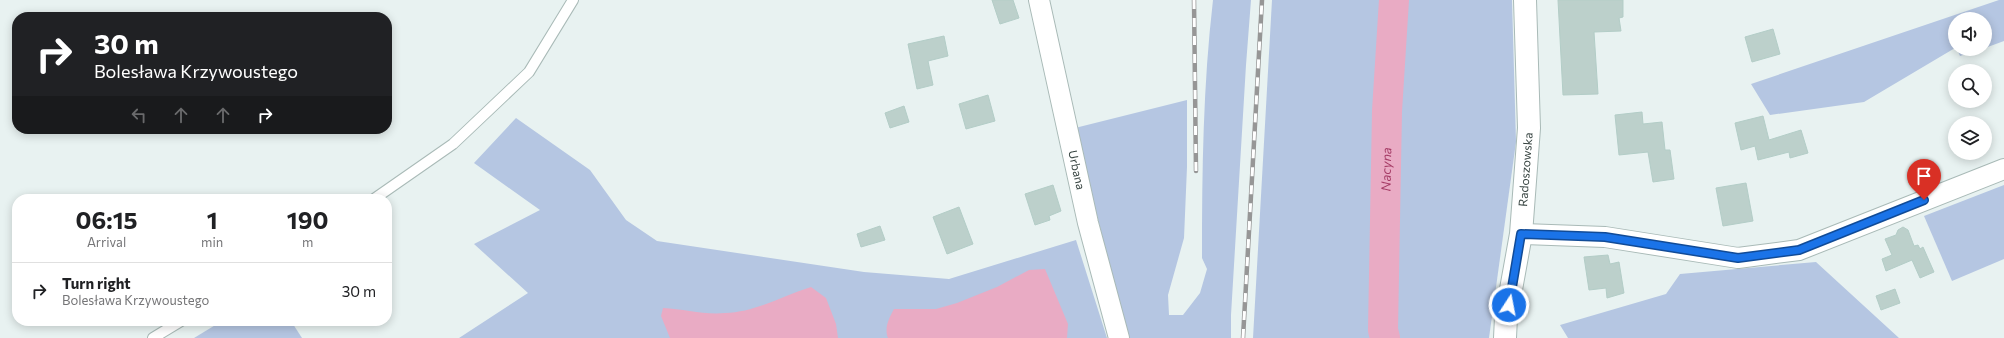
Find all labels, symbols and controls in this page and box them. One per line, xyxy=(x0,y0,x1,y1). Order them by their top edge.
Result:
map controls xyxy=(1948,12,1992,160)
button: sound xyxy=(1948,12,1992,56)
text: 30 m xyxy=(94,26,159,60)
icon: right xyxy=(28,28,80,80)
text: Bolesława Krzywoustego xyxy=(94,60,298,82)
button: search xyxy=(1948,64,1992,108)
icon: left xyxy=(128,104,150,126)
icon: ahead xyxy=(170,104,192,126)
icon: ahead xyxy=(212,104,234,126)
icon: right xyxy=(254,104,276,126)
button: layers xyxy=(1948,116,1992,160)
street label: Radoszowska xyxy=(1515,132,1535,207)
water label: Nacyna xyxy=(1378,147,1394,191)
street label: Urbana xyxy=(1066,149,1088,191)
pin xyxy=(1907,159,1941,200)
icon: arrive xyxy=(1913,165,1935,187)
text: 06:15 xyxy=(76,205,138,234)
text: 1 xyxy=(207,205,218,234)
text: 190 xyxy=(287,205,328,234)
text: Arrival xyxy=(87,234,126,250)
text: min xyxy=(201,234,223,250)
text: m xyxy=(302,234,313,250)
text: Turn right xyxy=(62,274,131,292)
icon: right xyxy=(28,280,50,302)
text: 30 m xyxy=(342,282,376,300)
position arrow xyxy=(1488,284,1530,326)
text: Bolesława Krzywoustego xyxy=(62,292,209,308)

